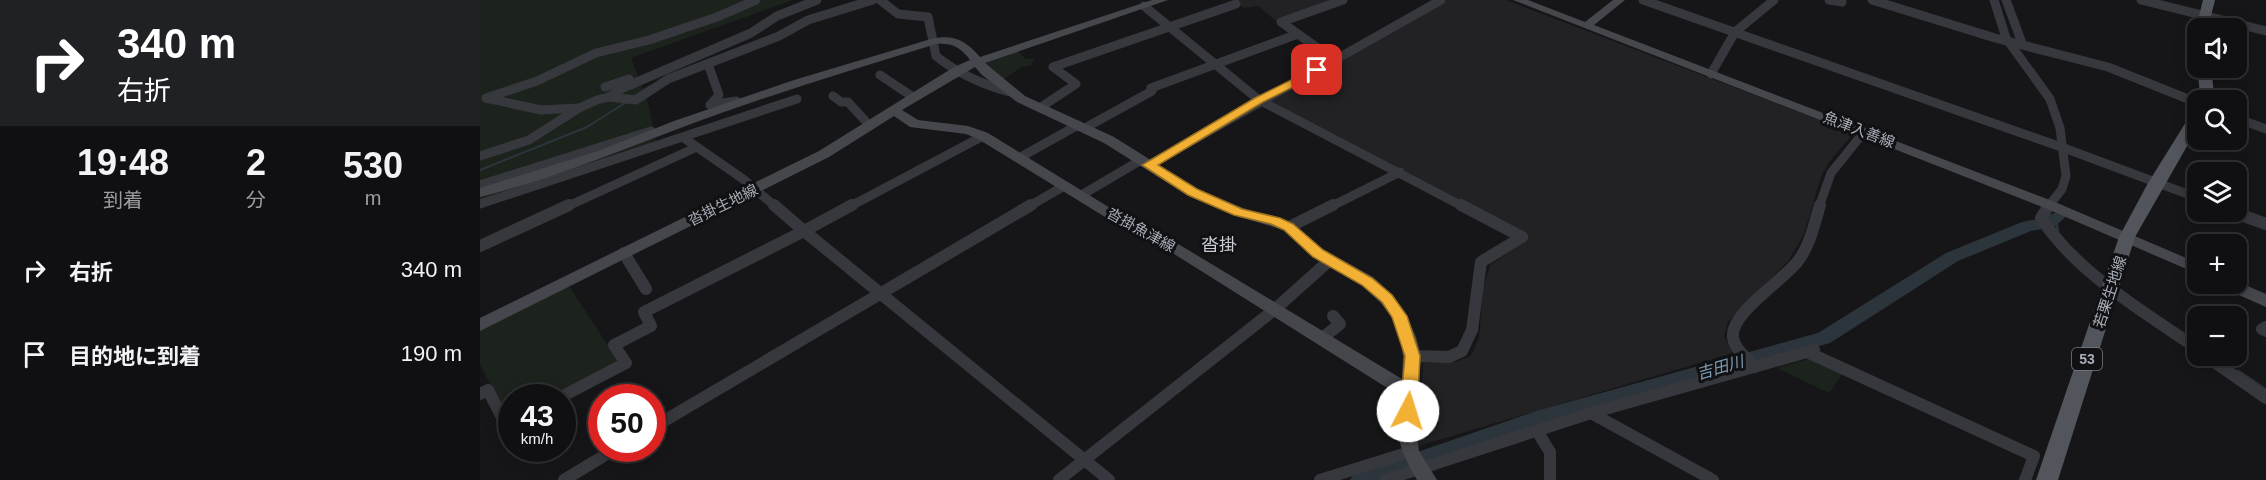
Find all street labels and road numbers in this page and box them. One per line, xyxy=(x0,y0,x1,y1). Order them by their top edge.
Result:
street label: 魚津入善線 xyxy=(1821,108,1897,151)
street label: 沓掛生地線 xyxy=(685,180,760,229)
street label: 沓掛魚津線 xyxy=(1104,204,1178,255)
street label: 若栗生地線 xyxy=(2090,254,2129,330)
road number: 53 xyxy=(2072,348,2102,370)

